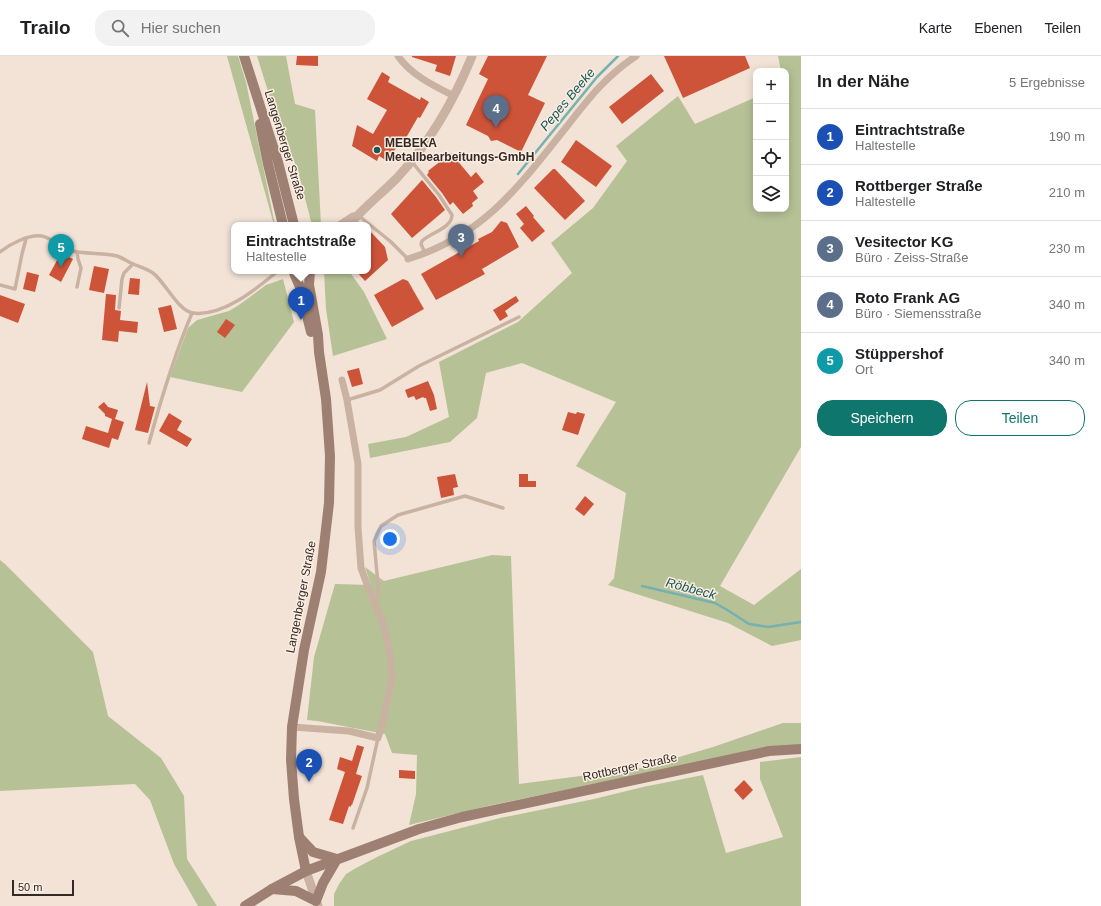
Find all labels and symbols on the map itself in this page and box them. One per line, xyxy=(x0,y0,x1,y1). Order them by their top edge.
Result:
water label: Pepes Beeke xyxy=(537,65,598,134)
street label: Langenberger Straße xyxy=(262,88,308,202)
pin: 4 xyxy=(483,95,509,128)
place label: MEBEKA Metallbearbeitungs-GmbH xyxy=(385,136,534,164)
marker: MEBEKA Metallbearbeitungs-GmbH xyxy=(372,145,382,155)
pin: 3 xyxy=(448,224,474,257)
pin: 5 xyxy=(48,234,74,267)
pin: 1 xyxy=(288,287,314,320)
your location xyxy=(380,529,400,549)
street label: Langenberger Straße xyxy=(283,539,319,654)
water label: Röbbeck xyxy=(664,575,719,603)
pin: 2 xyxy=(296,749,322,782)
street label: Rottberger Straße xyxy=(582,750,679,784)
scale bar xyxy=(12,878,74,897)

